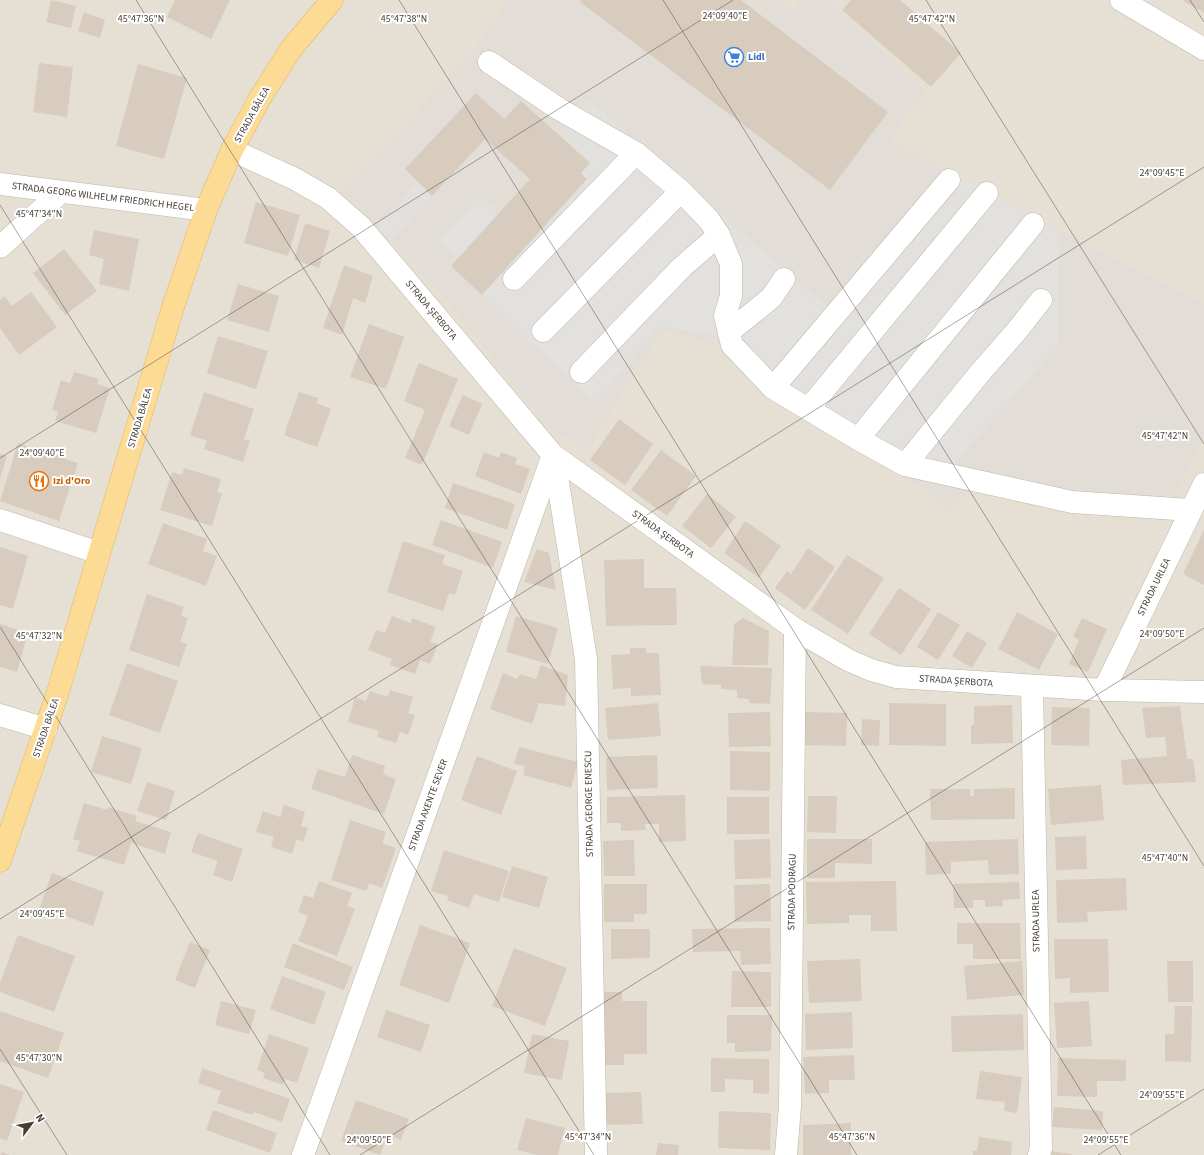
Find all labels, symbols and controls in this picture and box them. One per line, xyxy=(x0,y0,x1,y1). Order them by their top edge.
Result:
text: 24°09'40"E xyxy=(702,9,748,23)
text: 45°47'36"N xyxy=(118,12,164,26)
text: 45°47'38"N xyxy=(381,12,427,26)
text: 45°47'42"N xyxy=(909,12,955,26)
supermarket icon: Lidl xyxy=(723,46,745,68)
place label: Lidl xyxy=(748,50,765,64)
street label: STRADA BÂLEA xyxy=(231,84,273,145)
text: 24°09'45"E xyxy=(1139,166,1185,180)
street label: STRADA GEORG WILHELM FRIEDRICH HEGEL xyxy=(11,179,195,215)
text: 45°47'34"N xyxy=(16,207,62,221)
street label: STRADA ȘERBOTA xyxy=(402,277,461,343)
street label: STRADA BÂLEA xyxy=(124,386,156,450)
text: 45°47'42"N xyxy=(1142,429,1188,443)
text: 24°09'40"E xyxy=(19,446,65,460)
restaurant icon: Izi d'Oro xyxy=(28,470,50,492)
place label: Izi d'Oro xyxy=(53,474,91,488)
street label: STRADA ȘERBOTA xyxy=(629,507,698,562)
street label: STRADA URLEA xyxy=(1134,555,1174,618)
text: 24°09'50"E xyxy=(1139,627,1185,641)
text: 45°47'32"N xyxy=(16,629,62,643)
street label: STRADA ȘERBOTA xyxy=(919,671,994,691)
street label: STRADA BÂLEA xyxy=(29,696,63,760)
street label: STRADA GEORGE ENESCU xyxy=(581,751,597,857)
street label: STRADA AXENTE SEVER xyxy=(405,757,451,853)
text: 45°47'40"N xyxy=(1142,851,1188,865)
street label: STRADA PODRAGU xyxy=(784,853,800,931)
street label: STRADA URLEA xyxy=(1028,889,1044,953)
text: 24°09'45"E xyxy=(19,907,65,921)
text: 45°47'30"N xyxy=(16,1051,62,1065)
text: 24°09'55"E xyxy=(1139,1088,1185,1102)
north arrow xyxy=(12,1103,52,1143)
text: N xyxy=(32,1111,48,1125)
text: 45°47'34"N xyxy=(565,1130,611,1144)
text: 45°47'36"N xyxy=(829,1130,875,1144)
text: 24°09'50"E xyxy=(346,1133,392,1147)
text: 24°09'55"E xyxy=(1083,1133,1129,1147)

